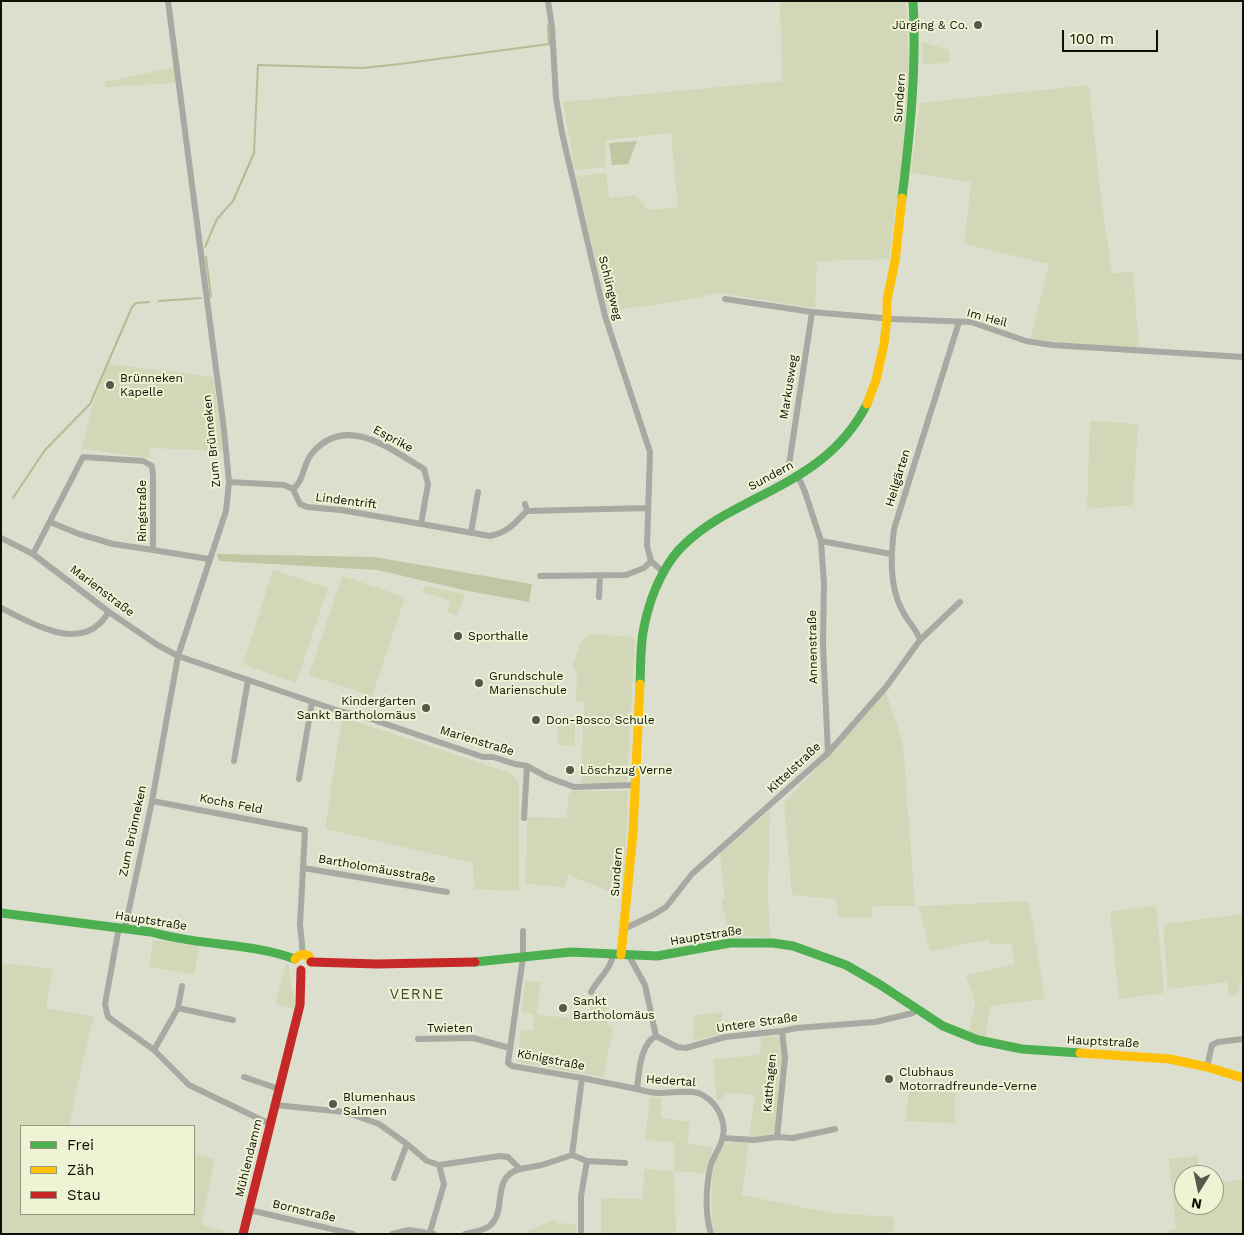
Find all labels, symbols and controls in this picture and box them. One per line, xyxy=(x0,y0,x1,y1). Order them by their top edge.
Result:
place label: Jürging & Co. xyxy=(892,18,968,32)
marker: Jürging & Co. xyxy=(972,19,984,31)
scale bar xyxy=(1064,20,1160,52)
text: 100 m xyxy=(1070,30,1114,48)
street label: Sundern xyxy=(891,73,909,123)
street label: Schlingweg xyxy=(595,254,625,322)
street label: Im Heil xyxy=(965,306,1009,330)
street label: Markusweg xyxy=(777,354,801,420)
place label: Brünneken Kapelle xyxy=(120,371,183,399)
marker: Brünneken Kapelle xyxy=(104,379,116,391)
street label: Zum Brünneken xyxy=(200,394,224,488)
street label: Esprike xyxy=(371,423,415,455)
street label: Heilgärten xyxy=(882,447,914,509)
street label: Sundern xyxy=(746,458,796,494)
street label: Ringstraße xyxy=(135,480,149,542)
street label: Lindentrift xyxy=(314,490,378,512)
street label: Marienstraße xyxy=(67,562,137,620)
street label: Annenstraße xyxy=(805,610,821,684)
place label: Sporthalle xyxy=(468,629,528,643)
marker: Sporthalle xyxy=(452,630,464,642)
place label: Grundschule Marienschule xyxy=(489,669,567,697)
marker: Grundschule Marienschule xyxy=(473,677,485,689)
place label: Kindergarten Sankt Bartholomäus xyxy=(297,694,416,722)
marker: Kindergarten Sankt Bartholomäus xyxy=(420,702,432,714)
place label: Don-Bosco Schule xyxy=(546,713,655,727)
marker: Don-Bosco Schule xyxy=(530,714,542,726)
street label: Marienstraße xyxy=(438,723,516,759)
street label: Kittelstraße xyxy=(764,739,824,797)
place label: Löschzug Verne xyxy=(580,763,672,777)
marker: Löschzug Verne xyxy=(564,764,576,776)
street label: Zum Brünneken xyxy=(116,784,150,878)
street label: Kochs Feld xyxy=(198,791,264,817)
street label: Sundern xyxy=(608,847,626,897)
street label: Bartholomäusstraße xyxy=(317,852,437,886)
street label: Hauptstraße xyxy=(114,908,188,934)
street label: Hauptstraße xyxy=(669,923,743,949)
district label: VERNE xyxy=(389,986,445,1004)
place label: Sankt Bartholomäus xyxy=(573,994,655,1022)
marker: Sankt Bartholomäus xyxy=(557,1002,569,1014)
street label: Untere Straße xyxy=(715,1010,799,1036)
street label: Twieten xyxy=(427,1021,473,1035)
street label: Hauptstraße xyxy=(1066,1033,1140,1051)
street label: Königstraße xyxy=(516,1046,586,1074)
street label: Katthagen xyxy=(760,1053,780,1113)
place label: Clubhaus Motorradfreunde-Verne xyxy=(899,1065,1037,1093)
street label: Hedertal xyxy=(646,1072,696,1090)
marker: Clubhaus Motorradfreunde-Verne xyxy=(883,1073,895,1085)
place label: Blumenhaus Salmen xyxy=(343,1090,416,1118)
marker: Blumenhaus Salmen xyxy=(327,1098,339,1110)
street label: Mühlendamm xyxy=(232,1117,266,1199)
legend xyxy=(20,1125,195,1215)
text: Frei xyxy=(67,1136,94,1154)
text: Zäh xyxy=(67,1161,94,1179)
north arrow xyxy=(1174,1165,1224,1215)
text: Stau xyxy=(67,1186,101,1204)
text: N xyxy=(1190,1195,1203,1213)
street label: Bornstraße xyxy=(271,1197,337,1225)

